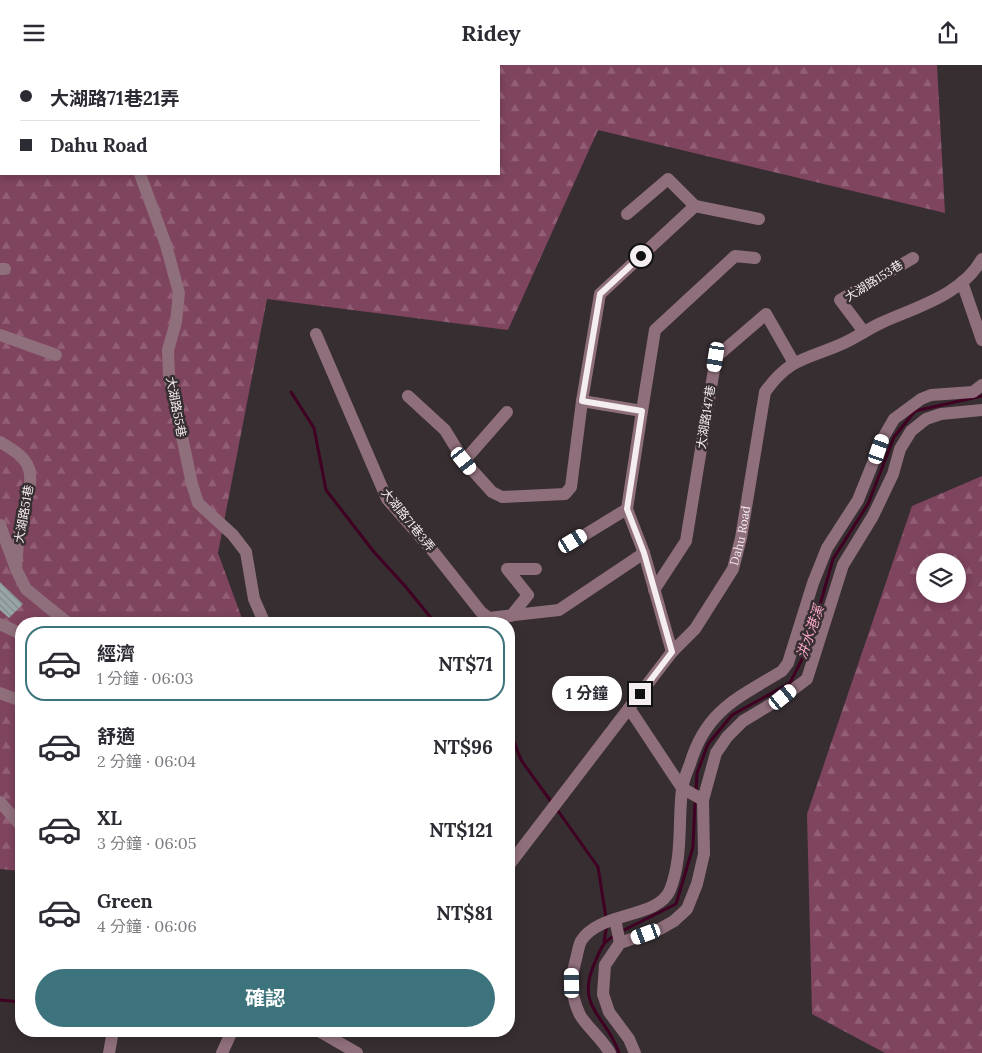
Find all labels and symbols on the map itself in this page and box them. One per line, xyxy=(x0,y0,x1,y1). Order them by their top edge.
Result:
route start xyxy=(630,245,652,267)
street label: 大湖路153巷 xyxy=(842,257,906,304)
car xyxy=(706,341,725,373)
street label: 大湖路55巷 xyxy=(163,375,190,438)
street label: 大湖路147巷 xyxy=(693,384,718,450)
car xyxy=(867,432,890,466)
car xyxy=(448,445,479,477)
street label: 大湖路51巷 xyxy=(11,484,36,544)
street label: 大湖路71巷3弄 xyxy=(378,485,438,554)
street label: Dahu Road xyxy=(726,505,753,567)
car xyxy=(556,527,589,555)
water label: 汫水港溪 xyxy=(792,601,828,661)
callout: 1 分鐘 xyxy=(552,677,622,711)
car xyxy=(766,682,799,712)
route end xyxy=(629,683,651,705)
car xyxy=(629,922,662,946)
car xyxy=(564,968,579,998)

